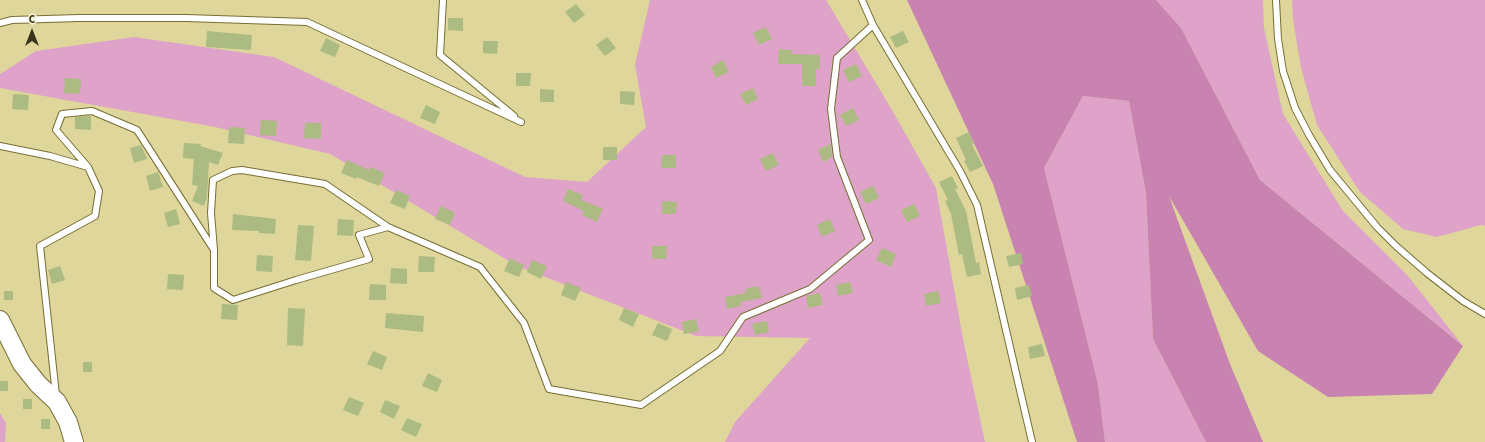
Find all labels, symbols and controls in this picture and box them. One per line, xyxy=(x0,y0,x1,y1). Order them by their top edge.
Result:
north arrow xyxy=(12,12,52,52)
text: С xyxy=(29,12,35,27)

